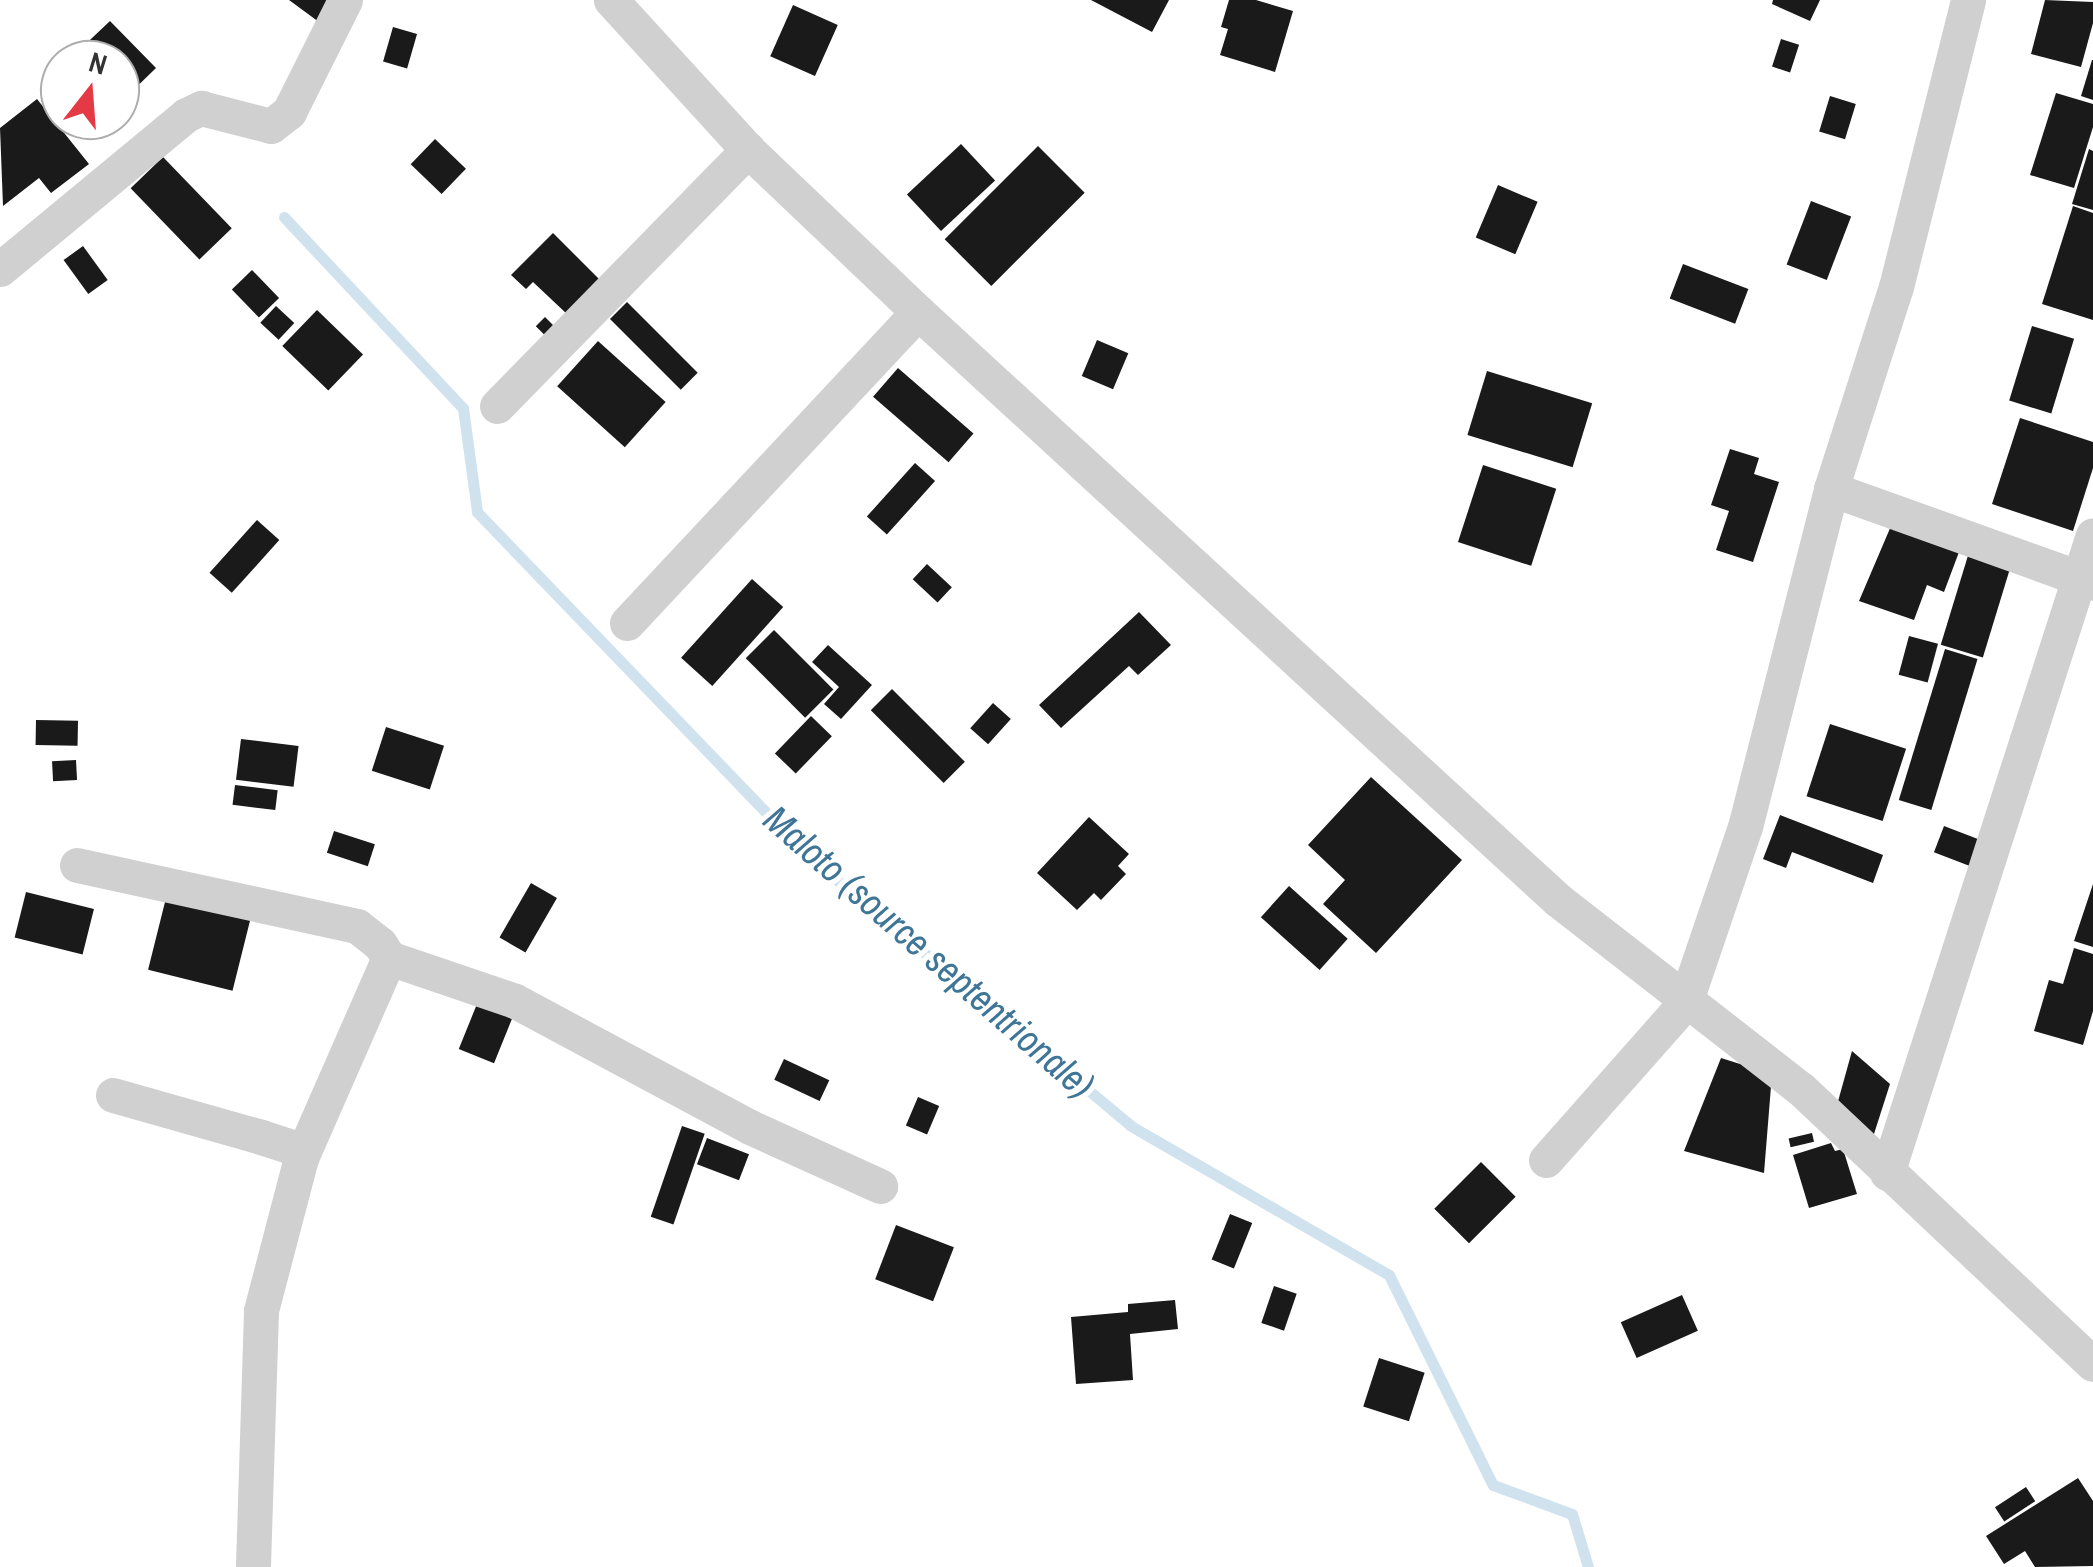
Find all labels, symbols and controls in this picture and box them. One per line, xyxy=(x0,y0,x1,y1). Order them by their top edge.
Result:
north arrow xyxy=(40,40,140,140)
text: N xyxy=(85,43,112,84)
water label: Maloto (source septentrionale) xyxy=(755,796,1103,1108)

